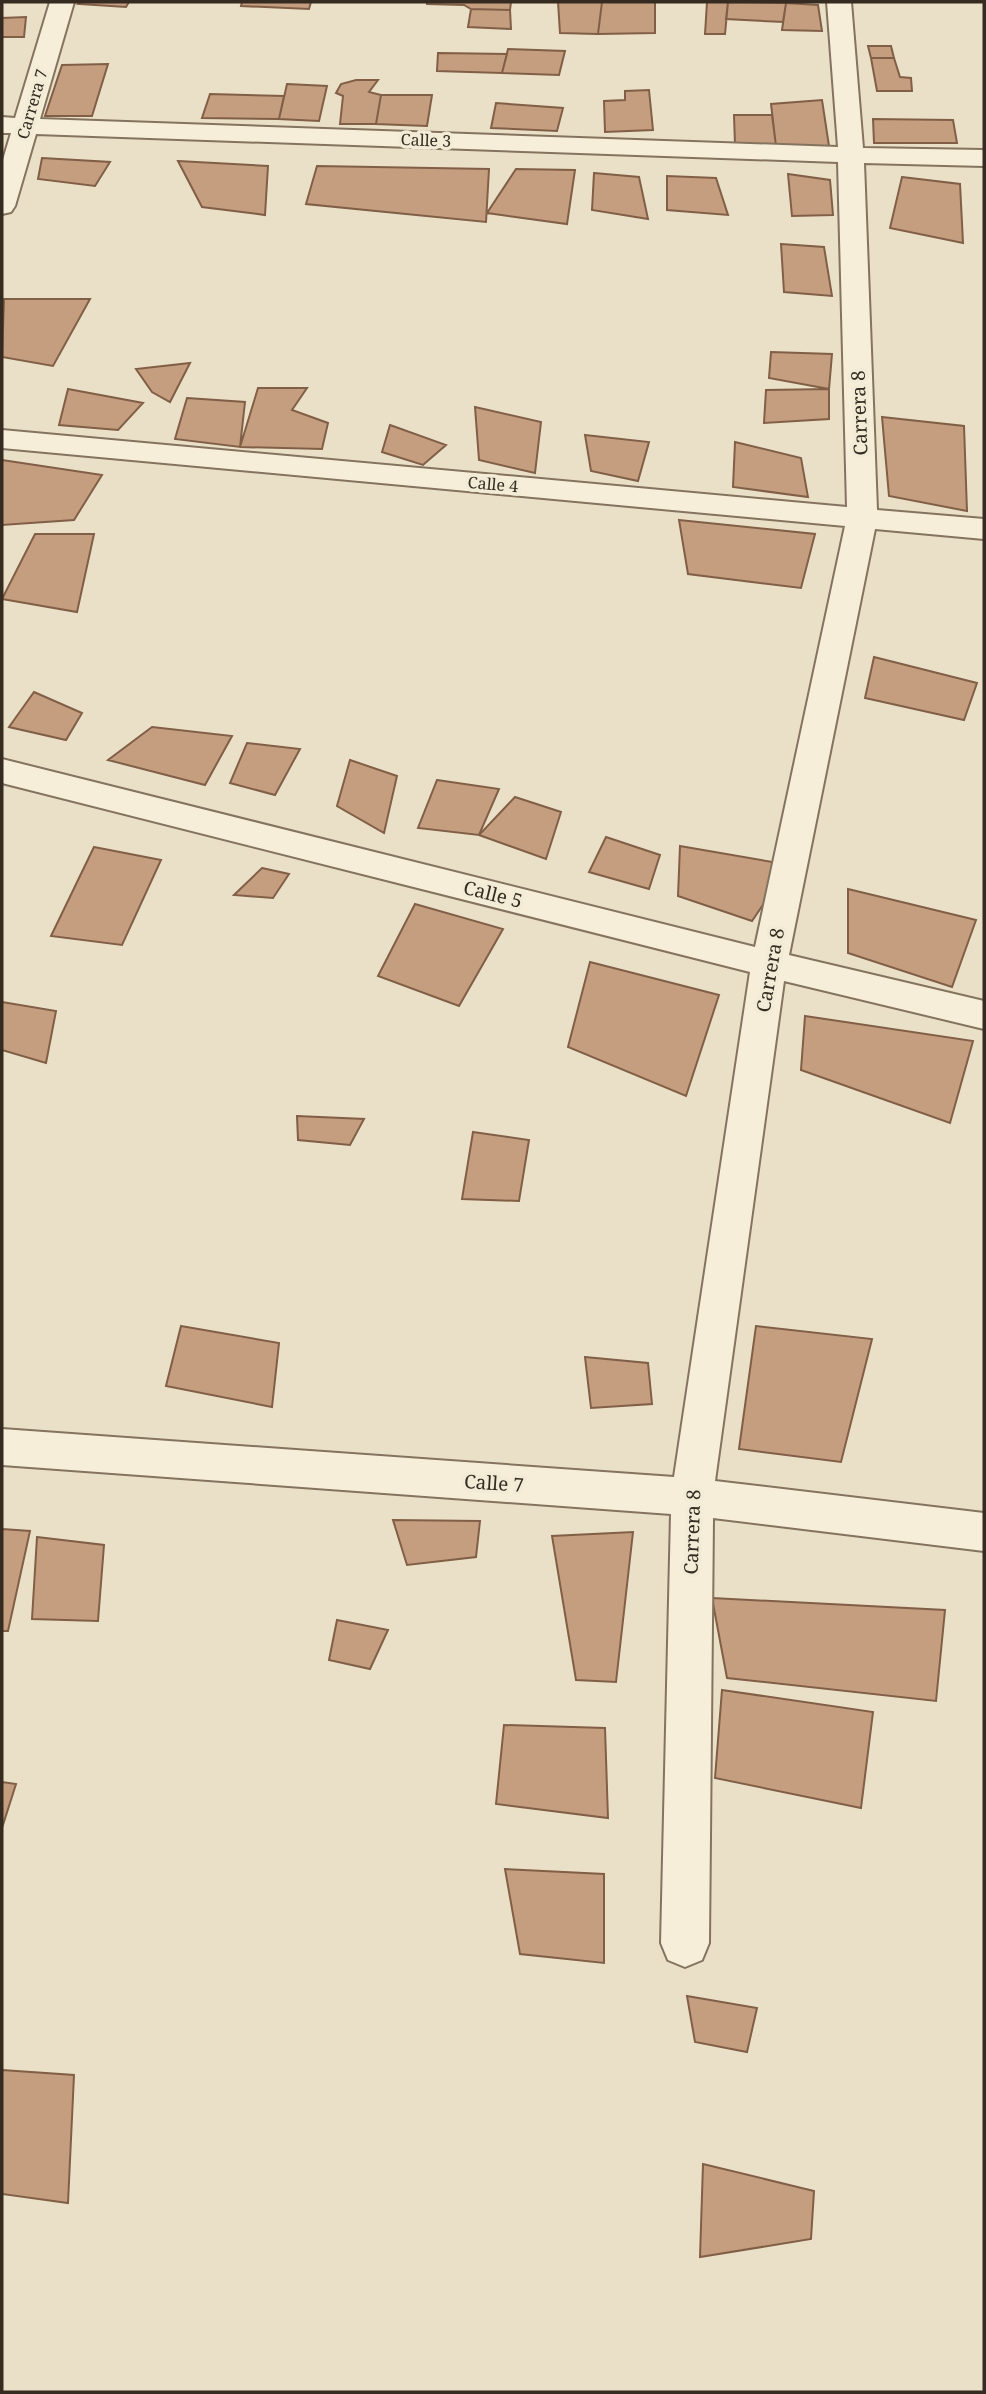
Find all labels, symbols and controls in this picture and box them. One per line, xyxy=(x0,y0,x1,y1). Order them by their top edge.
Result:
street label: Carrera 7 xyxy=(12,66,52,142)
street label: Calle 3 xyxy=(400,128,452,152)
street label: Carrera 8 xyxy=(845,370,873,456)
street label: Calle 4 xyxy=(467,471,519,497)
street label: Calle 5 xyxy=(461,874,525,914)
street label: Carrera 8 xyxy=(750,926,790,1014)
street label: Calle 7 xyxy=(463,1468,525,1498)
street label: Carrera 8 xyxy=(678,1489,706,1575)

